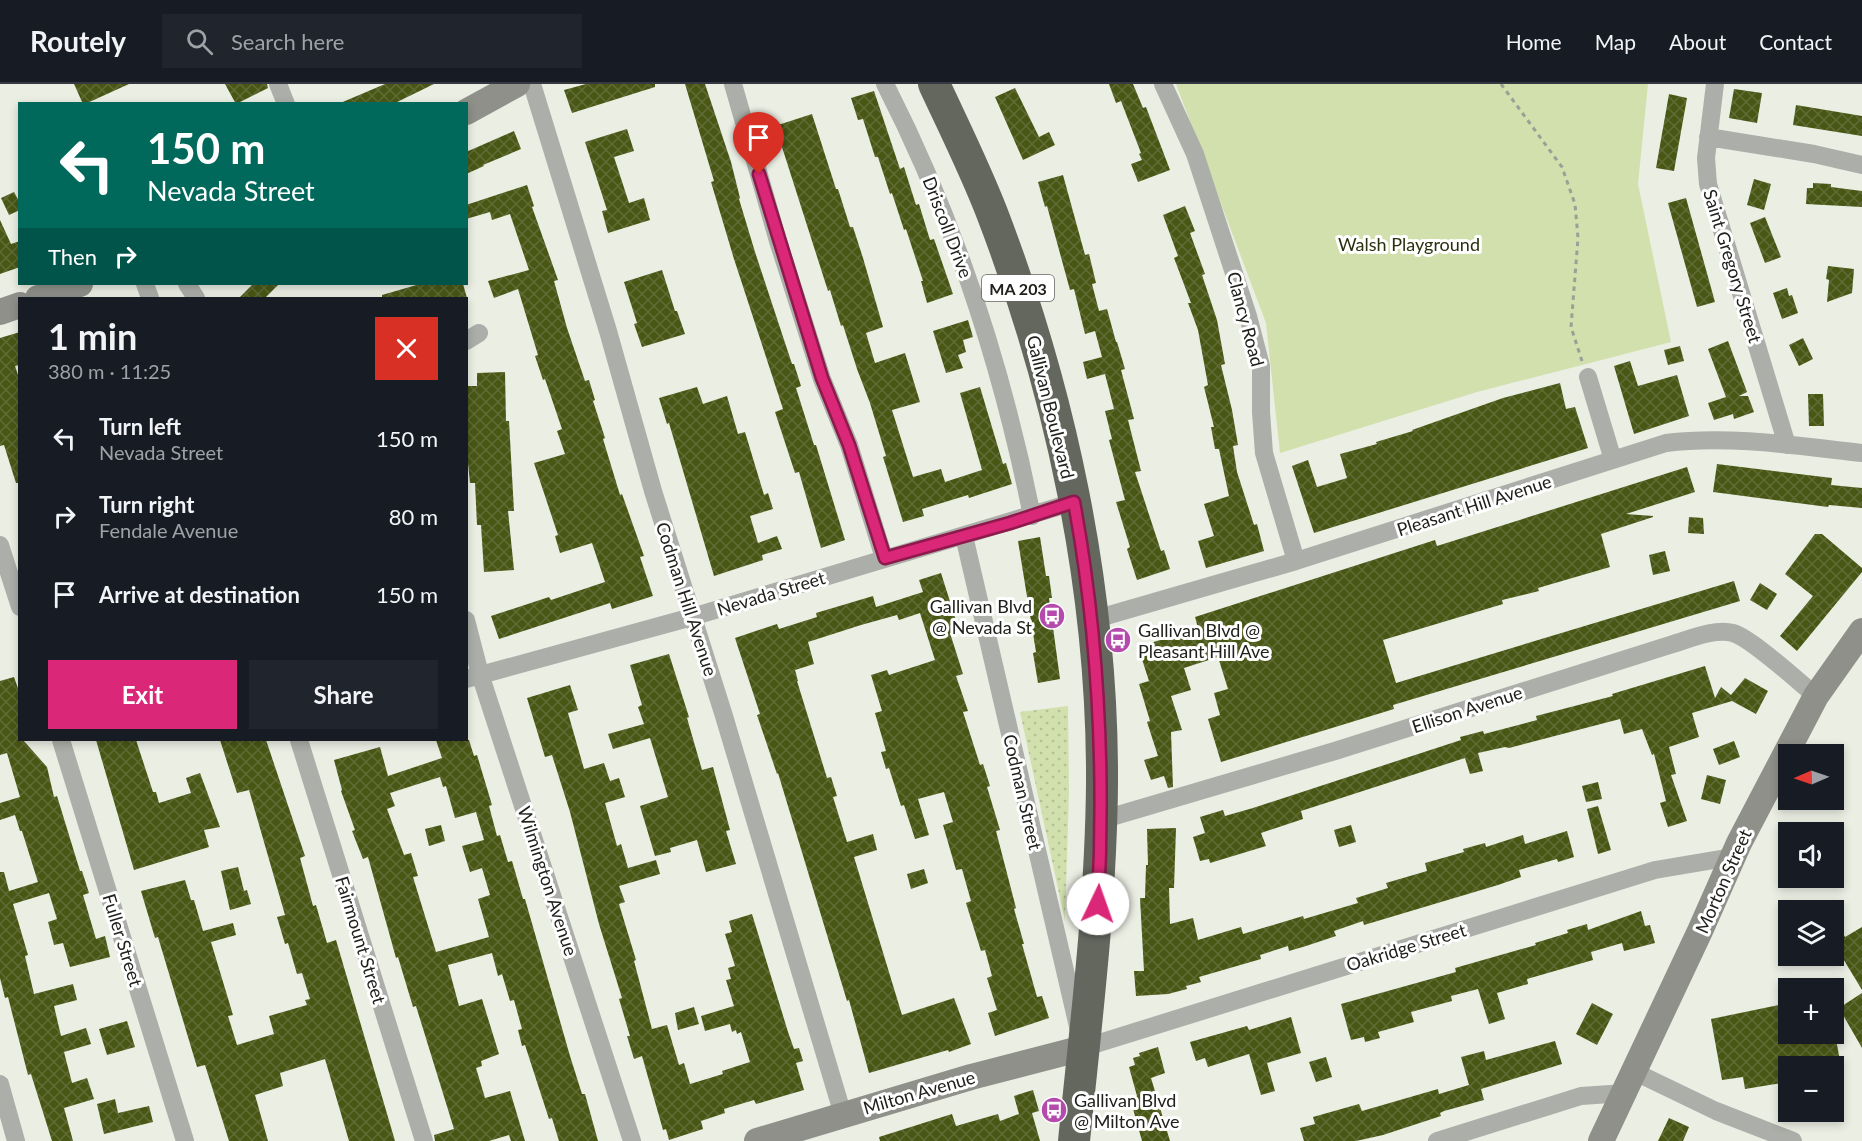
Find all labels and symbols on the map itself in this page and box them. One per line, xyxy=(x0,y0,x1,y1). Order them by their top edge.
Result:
pin xyxy=(733,112,784,174)
street label: Driscoll Drive xyxy=(919,173,977,281)
street label: Saint Gregory Street xyxy=(1699,187,1767,346)
park label: Walsh Playground xyxy=(1338,233,1480,255)
street label: Clancy Road xyxy=(1223,269,1269,369)
road number: MA 203 xyxy=(982,275,1054,301)
street label: Gallivan Boulevard xyxy=(1023,333,1079,481)
street label: Pleasant Hill Avenue xyxy=(1394,470,1554,540)
street label: Codman Hill Avenue xyxy=(652,519,722,679)
street label: Nevada Street xyxy=(714,566,828,620)
place label: Gallivan Blvd @ Nevada St xyxy=(930,595,1033,638)
bus stop icon: Gallivan Blvd @ Nevada St xyxy=(1037,601,1067,631)
place label: Gallivan Blvd @ Pleasant Hill Ave xyxy=(1138,619,1270,662)
bus stop icon: Gallivan Blvd @ Pleasant Hill Ave xyxy=(1103,625,1133,655)
street label: Ellison Avenue xyxy=(1409,681,1525,737)
street label: Codman Street xyxy=(999,732,1047,852)
north arrow xyxy=(1778,744,1844,810)
street label: Wilmington Avenue xyxy=(513,803,583,959)
street label: Morton Street xyxy=(1690,825,1756,937)
position arrow xyxy=(1066,872,1130,936)
street label: Fairmount Street xyxy=(331,874,391,1007)
street label: Fuller Street xyxy=(98,891,148,990)
street label: Oakridge Street xyxy=(1344,918,1469,976)
street label: Milton Avenue xyxy=(861,1066,977,1118)
place label: Gallivan Blvd @ Milton Ave xyxy=(1074,1089,1179,1132)
bus stop icon: Gallivan Blvd @ Milton Ave xyxy=(1039,1095,1069,1125)

